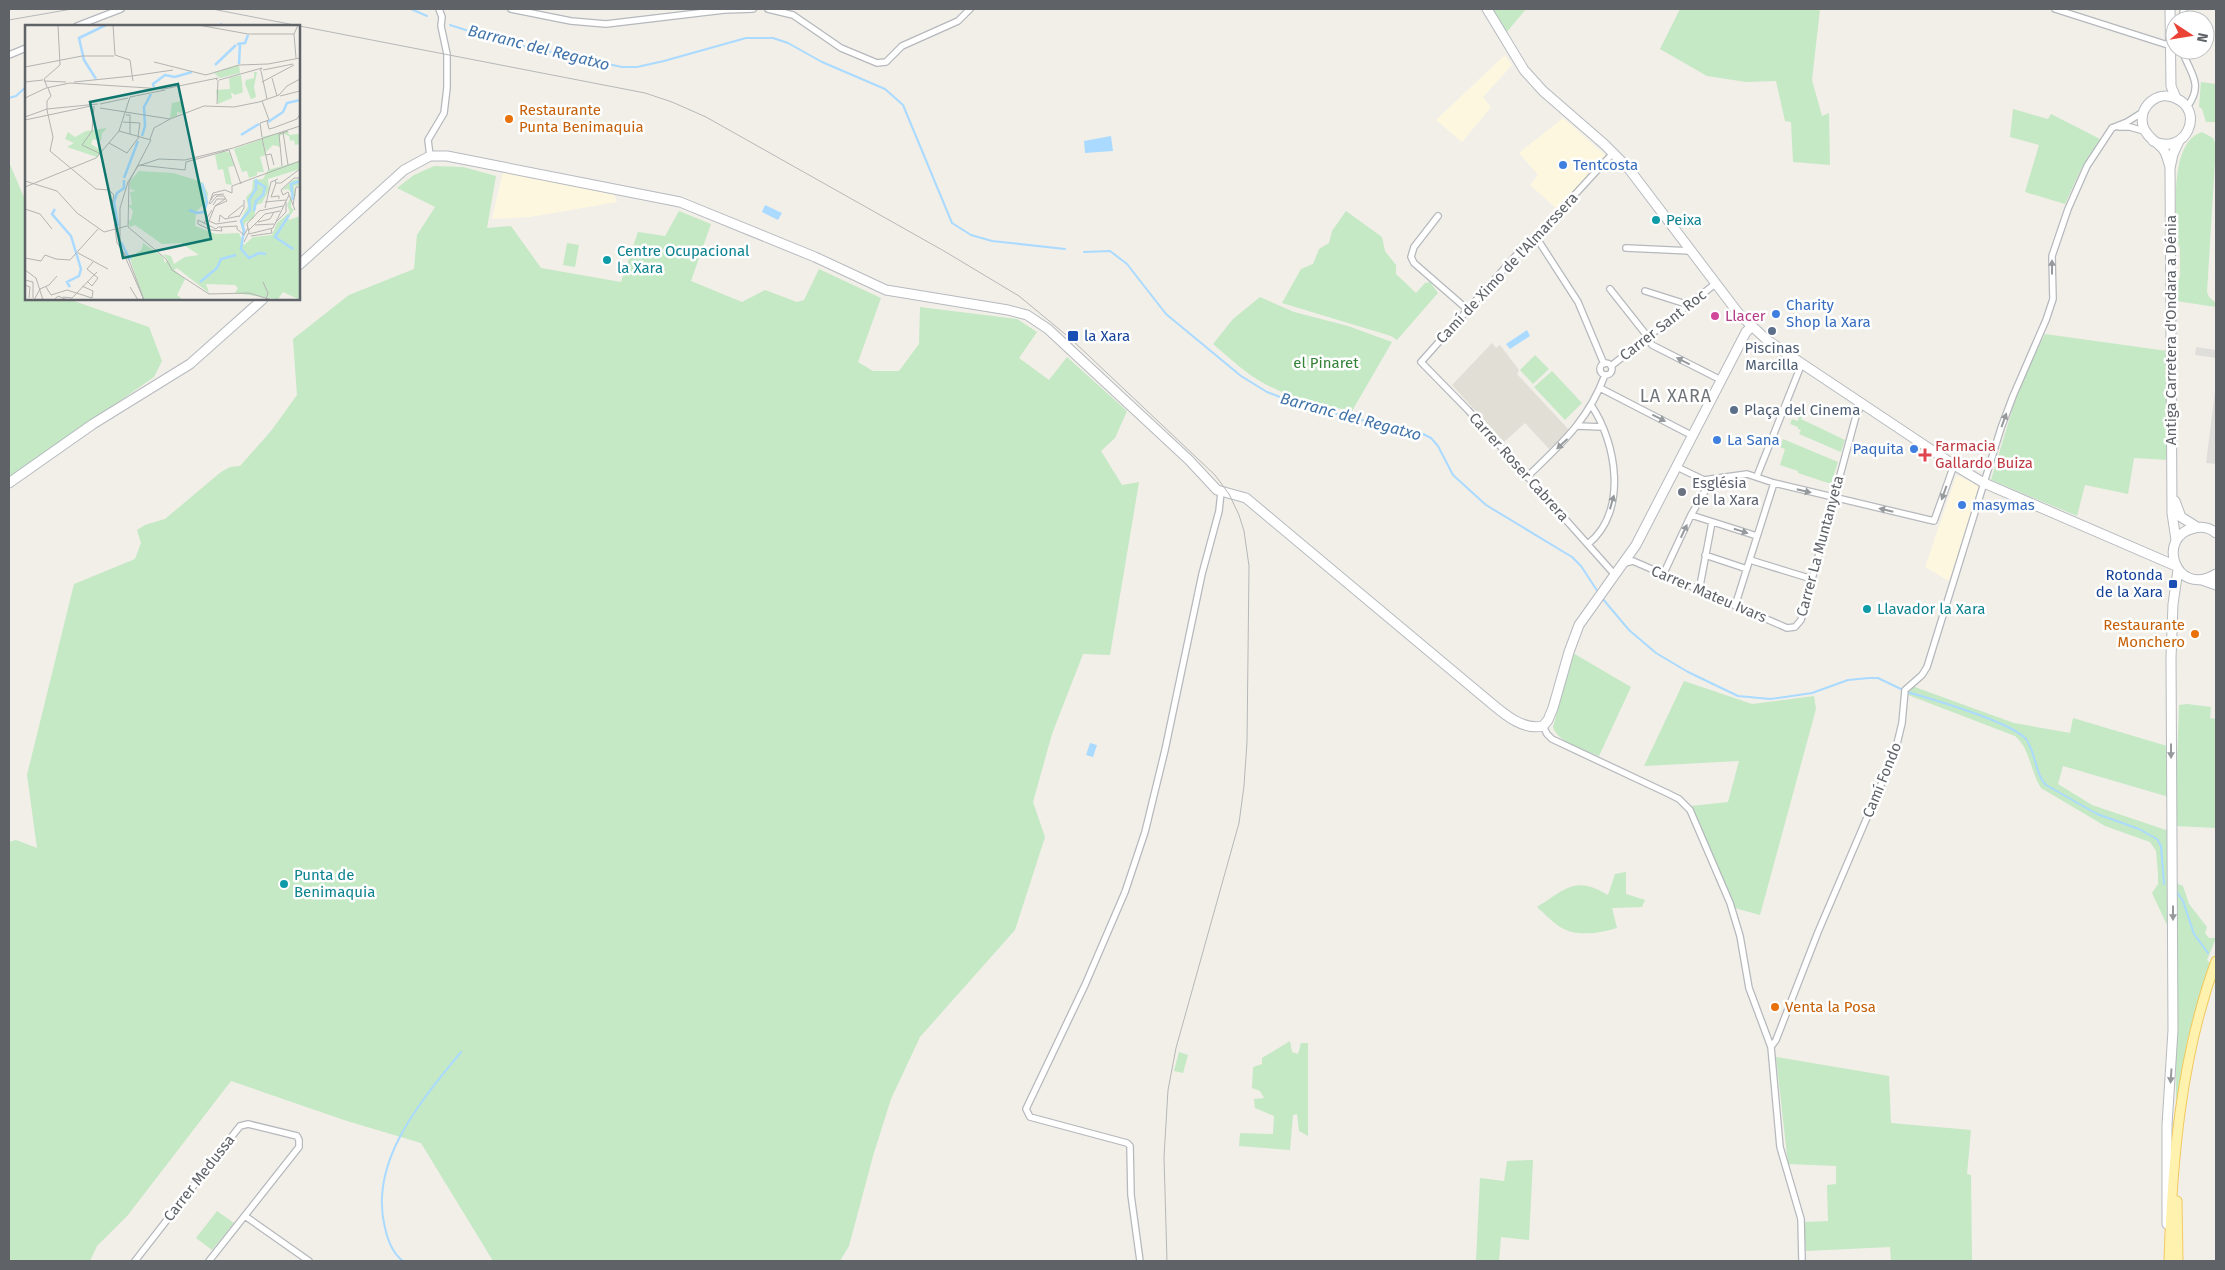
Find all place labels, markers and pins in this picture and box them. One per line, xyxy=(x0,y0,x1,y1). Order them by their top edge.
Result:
place label: Restaurante Punta Benimaquia xyxy=(519,101,644,136)
marker: Restaurante Punta Benimaquia xyxy=(503,113,515,125)
place label: Tentcosta xyxy=(1573,156,1638,174)
marker: Tentcosta xyxy=(1557,159,1569,171)
place label: Peixa xyxy=(1666,211,1702,229)
marker: Peixa xyxy=(1650,214,1662,226)
place label: Centre Ocupacional la Xara xyxy=(617,242,750,277)
marker: Centre Ocupacional la Xara xyxy=(601,254,613,266)
place label: Charity Shop la Xara xyxy=(1786,296,1871,331)
place label: Llacer xyxy=(1725,307,1766,325)
marker: Charity Shop la Xara xyxy=(1770,308,1782,320)
marker: Llacer xyxy=(1709,310,1721,322)
marker: Piscinas Marcilla xyxy=(1766,325,1778,337)
place label: la Xara xyxy=(1084,327,1130,345)
marker: la Xara xyxy=(1066,329,1080,343)
place label: Piscinas Marcilla xyxy=(1744,339,1800,374)
place label: Plaça del Cinema xyxy=(1744,401,1860,419)
marker: Plaça del Cinema xyxy=(1728,404,1740,416)
place label: La Sana xyxy=(1727,431,1780,449)
marker: La Sana xyxy=(1711,434,1723,446)
place label: Farmacia Gallardo Buiza xyxy=(1935,437,2033,472)
place label: Paquita xyxy=(1853,440,1904,458)
marker: Paquita xyxy=(1908,443,1920,455)
marker: Farmacia Gallardo Buiza xyxy=(1919,449,1931,461)
place label: Església de la Xara xyxy=(1692,474,1759,509)
marker: Església de la Xara xyxy=(1676,486,1688,498)
place label: masymas xyxy=(1972,496,2035,514)
marker: masymas xyxy=(1956,499,1968,511)
place label: Rotonda de la Xara xyxy=(2096,566,2163,601)
marker: Rotonda de la Xara xyxy=(2167,578,2179,590)
place label: Llavador la Xara xyxy=(1877,600,1985,618)
marker: Llavador la Xara xyxy=(1861,603,1873,615)
place label: Restaurante Monchero xyxy=(2103,616,2185,651)
marker: Restaurante Monchero xyxy=(2189,628,2201,640)
place label: Punta de Benimaquia xyxy=(294,866,375,901)
marker: Punta de Benimaquia xyxy=(278,878,290,890)
place label: Venta la Posa xyxy=(1785,998,1876,1016)
marker: Venta la Posa xyxy=(1769,1001,1781,1013)

